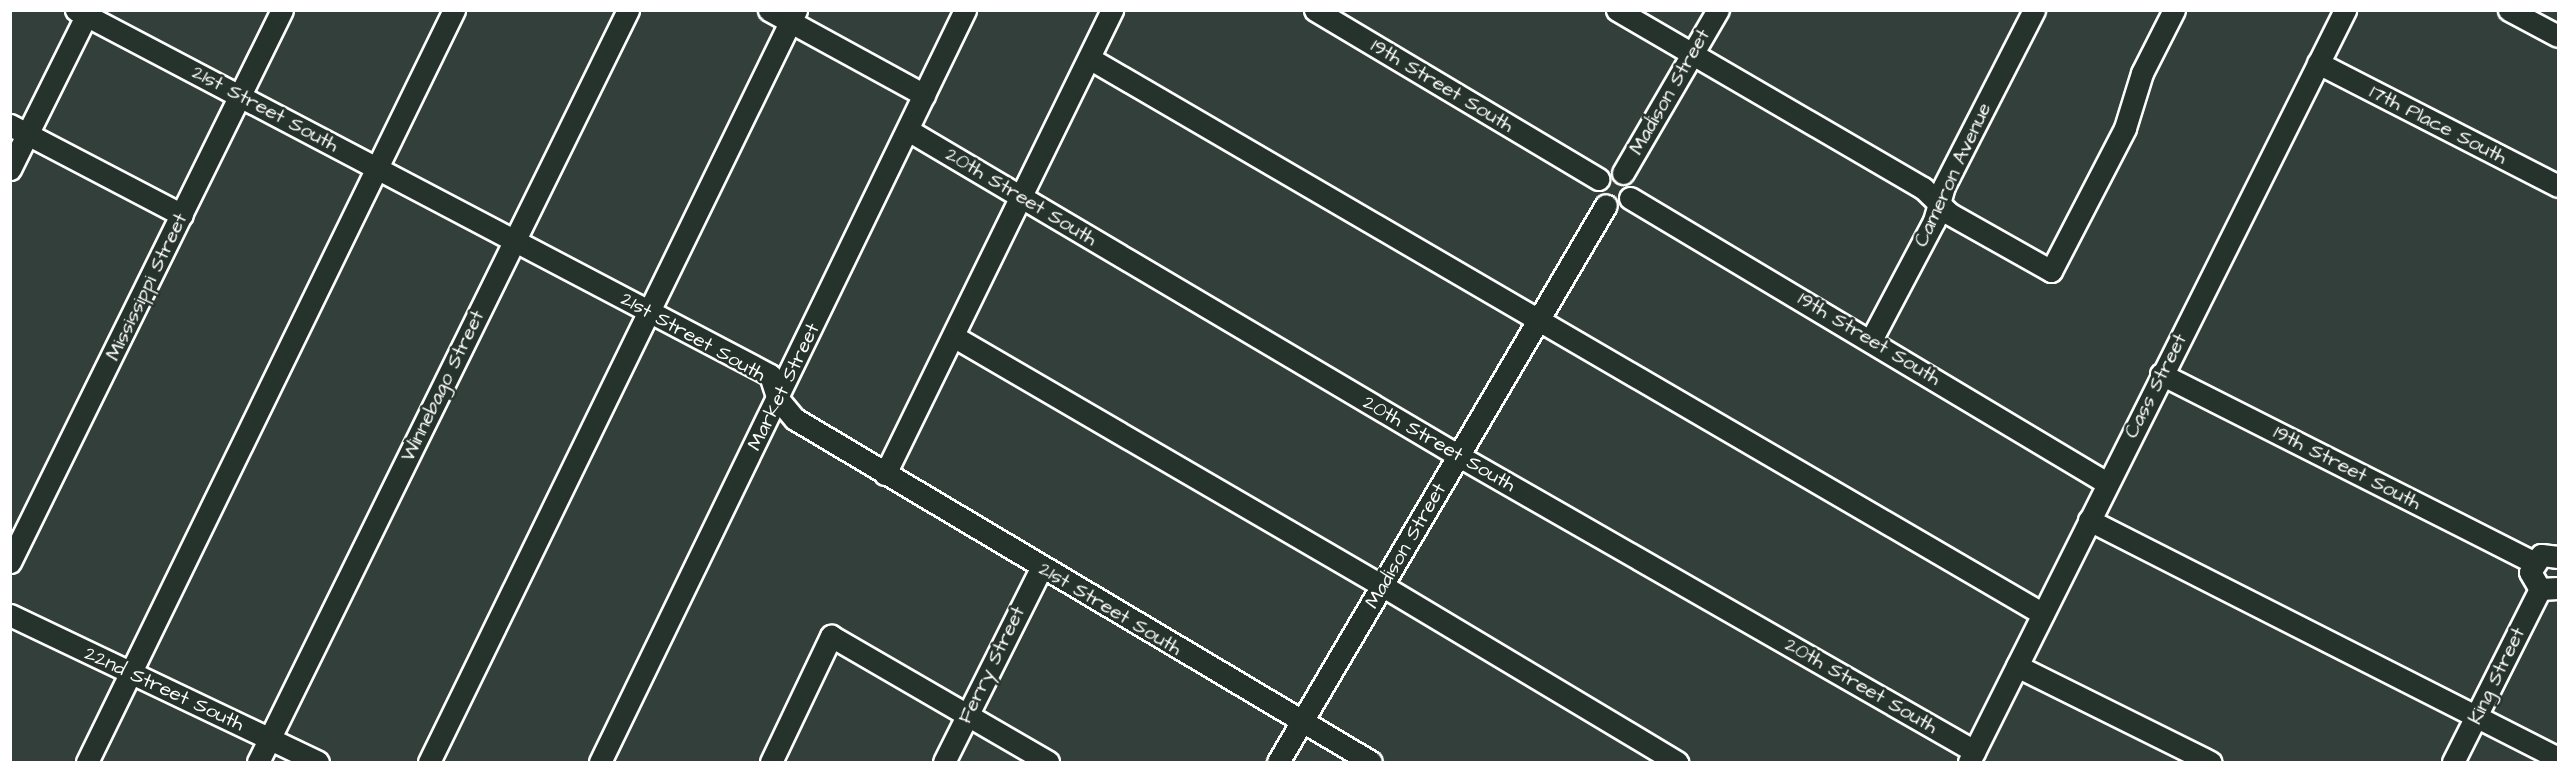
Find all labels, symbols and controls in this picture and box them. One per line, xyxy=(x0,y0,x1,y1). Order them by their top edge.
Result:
street label: Madison Street xyxy=(1624,25,1716,159)
street label: 19th Street South xyxy=(1366,34,1518,138)
street label: 21st Street South xyxy=(188,60,342,158)
street label: 17th Place South xyxy=(2365,80,2511,170)
street label: Cameron Avenue xyxy=(1909,99,1997,251)
street label: 20th Street South xyxy=(941,142,1101,252)
street label: Mississippi Street xyxy=(101,209,193,365)
street label: 21st Street South xyxy=(616,287,770,387)
street label: 19th Street South xyxy=(1793,287,1945,391)
street label: Winnebago Street xyxy=(396,306,490,466)
street label: Market Street xyxy=(743,319,825,455)
street label: Cass Street xyxy=(2119,330,2193,442)
street label: 20th Street South xyxy=(1359,391,1519,497)
street label: 19th Street South xyxy=(2269,421,2425,515)
street label: Madison Street xyxy=(1360,479,1452,613)
street label: 21st Street South xyxy=(1034,557,1186,661)
street label: Ferry Street xyxy=(953,602,1031,728)
street label: King Street xyxy=(2463,623,2531,729)
street label: 20th Street South xyxy=(1781,633,1941,739)
street label: 22nd Street South xyxy=(80,642,248,736)

